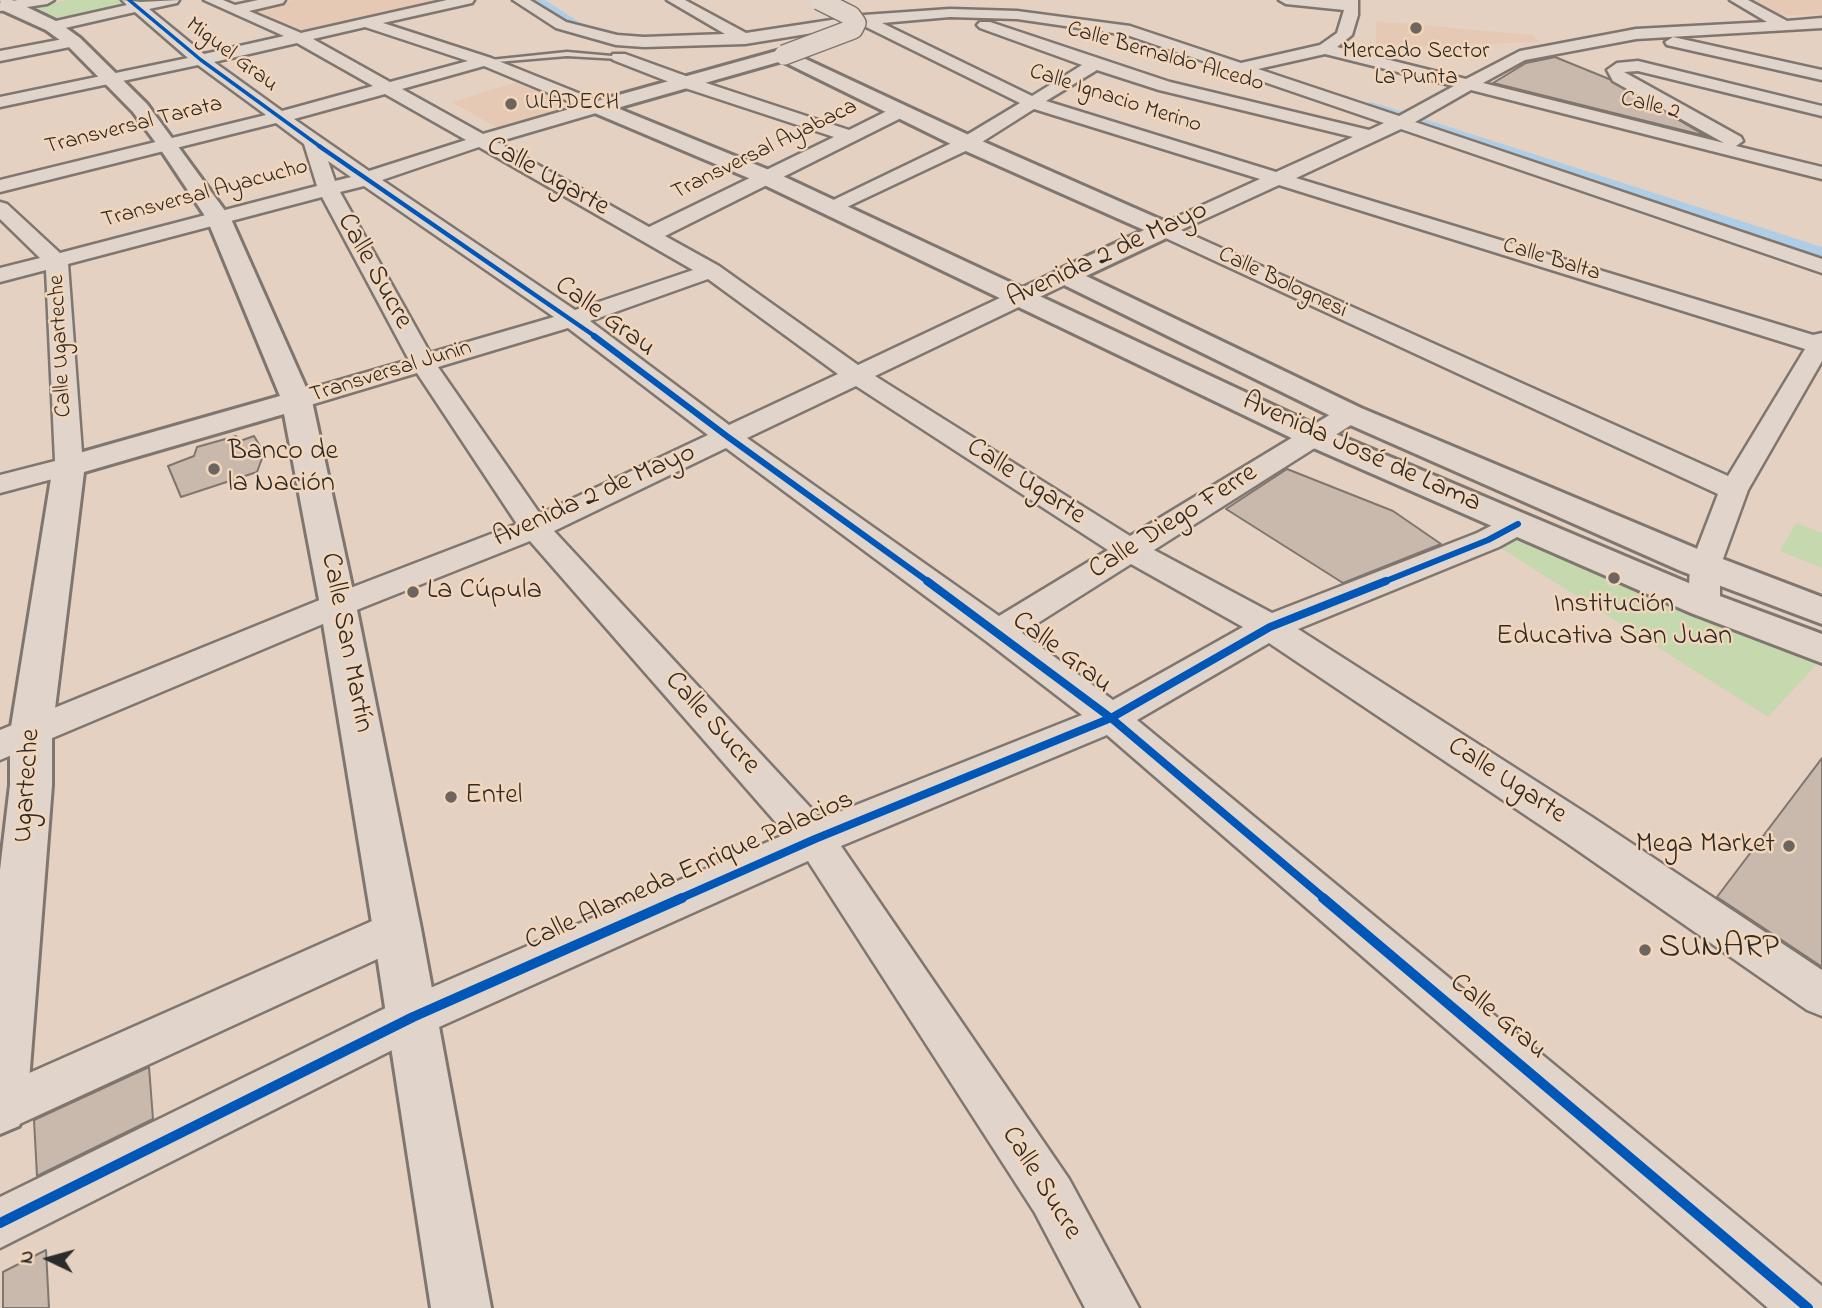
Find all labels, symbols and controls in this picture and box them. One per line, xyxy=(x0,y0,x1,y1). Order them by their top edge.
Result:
street label: Miguel Grau xyxy=(179,12,283,100)
street label: Calle Bernaldo Alcedo xyxy=(1063,17,1267,99)
marker: Mercado Sector La Punta xyxy=(1408,20,1424,36)
place label: Mercado Sector La Punta xyxy=(1343,39,1489,93)
street label: Calle Ignacio Merino xyxy=(1026,59,1204,141)
street label: Calle 2 xyxy=(1617,86,1683,128)
place label: ULADECH xyxy=(525,90,619,118)
street label: Transversal Tarata xyxy=(42,92,226,162)
street label: Transversal Ayabaca xyxy=(668,94,862,208)
marker: ULADECH xyxy=(503,96,519,112)
street label: Calle Ugarte xyxy=(480,130,614,226)
street label: Transversal Ayacucho xyxy=(99,154,311,236)
street label: Avenida 2 de Mayo xyxy=(1002,195,1214,317)
street label: Calle Sucre xyxy=(328,208,418,336)
street label: Calle Balta xyxy=(1499,233,1603,289)
street label: Calle Bolognesi xyxy=(1213,242,1351,326)
street label: Calle Grau xyxy=(547,270,661,366)
street label: Calle Ugarteche xyxy=(44,274,80,418)
street label: Transversal Junin xyxy=(307,335,475,411)
street label: Avenida José de Lama xyxy=(1236,386,1486,522)
street label: Calle Ugarte xyxy=(959,432,1091,534)
place label: Banco de la Nación xyxy=(228,436,338,502)
street label: Avenida 2 de Mayo xyxy=(489,437,701,557)
street label: Calle Diego Ferre xyxy=(1084,458,1264,588)
marker: Banco de la Nación xyxy=(206,461,222,477)
street label: Calle San Martín xyxy=(311,550,379,736)
marker: Institución Educativa San Juan xyxy=(1606,570,1622,586)
place label: La Cúpula xyxy=(427,575,542,609)
marker: La Cúpula xyxy=(405,584,421,600)
place label: Institución Educativa San Juan xyxy=(1496,589,1732,655)
street label: Calle Grau xyxy=(1004,605,1118,703)
street label: Calle Sucre xyxy=(656,666,766,782)
street label: Ugarteche xyxy=(8,728,50,844)
street label: Calle Ugarte xyxy=(1440,731,1572,833)
place label: Entel xyxy=(465,780,522,814)
street label: Calle Alameda Enrique Palacios xyxy=(521,784,859,960)
marker: Entel xyxy=(443,789,459,805)
place label: Mega Market xyxy=(1636,829,1775,863)
marker: Mega Market xyxy=(1781,838,1797,854)
place label: SUNARP xyxy=(1659,930,1779,970)
marker: SUNARP xyxy=(1637,942,1653,958)
street label: Calle Grau xyxy=(1441,968,1553,1068)
street label: Calle Sucre xyxy=(992,1121,1088,1247)
north arrow xyxy=(14,1224,84,1294)
text: N xyxy=(14,1250,42,1265)

